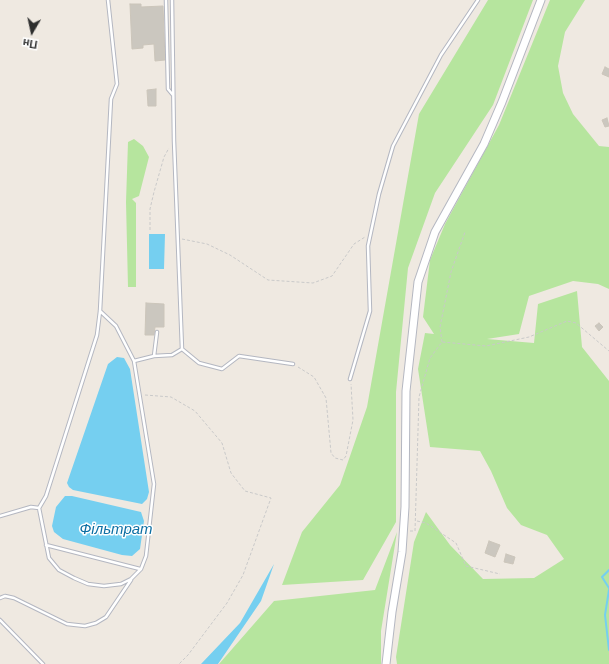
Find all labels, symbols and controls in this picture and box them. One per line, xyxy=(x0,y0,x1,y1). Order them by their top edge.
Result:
north arrow xyxy=(12,12,52,52)
text: Пн xyxy=(22,37,38,52)
water label: Фільтрат xyxy=(79,520,153,538)

